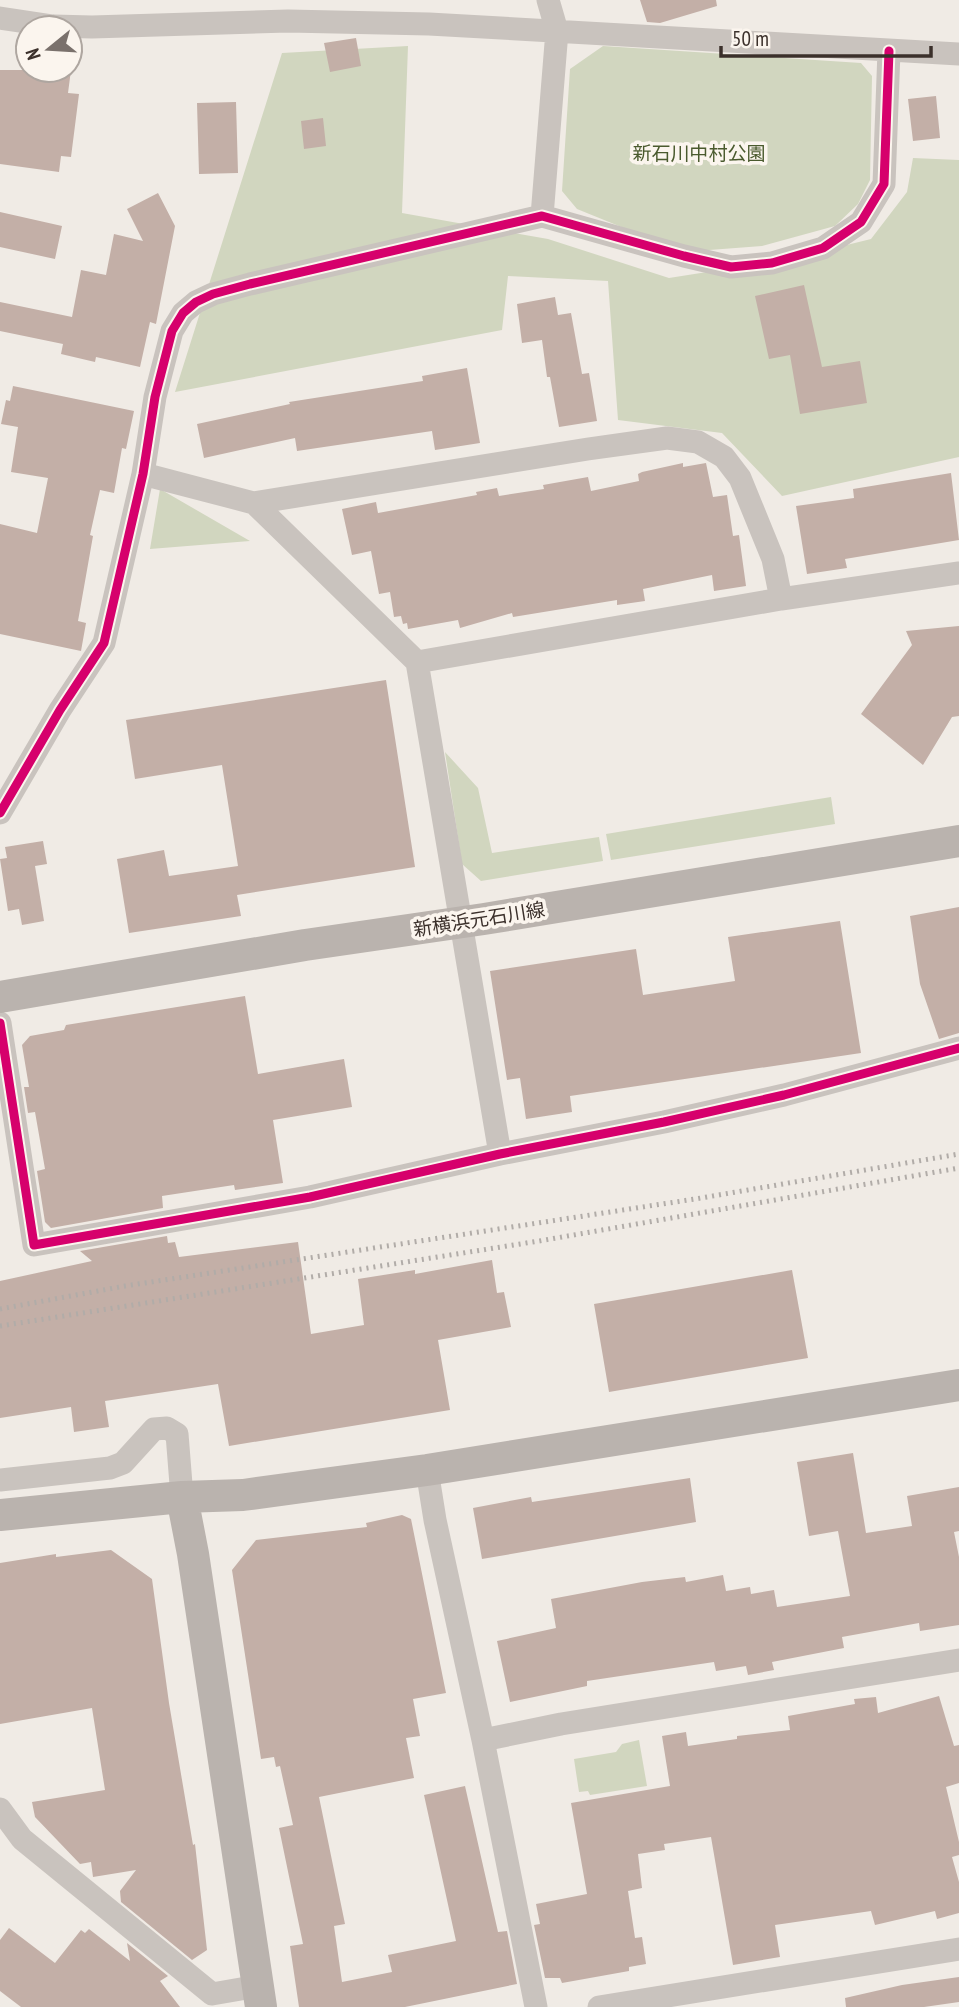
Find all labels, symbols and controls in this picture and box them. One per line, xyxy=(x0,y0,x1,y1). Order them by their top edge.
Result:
north arrow xyxy=(14,14,84,84)
scale bar xyxy=(721,14,931,58)
text: 50 m xyxy=(732,25,769,52)
text: N xyxy=(20,46,46,63)
park label: 新石川中村公園 xyxy=(632,141,766,165)
street label: 新横浜元石川線 xyxy=(411,897,547,941)

